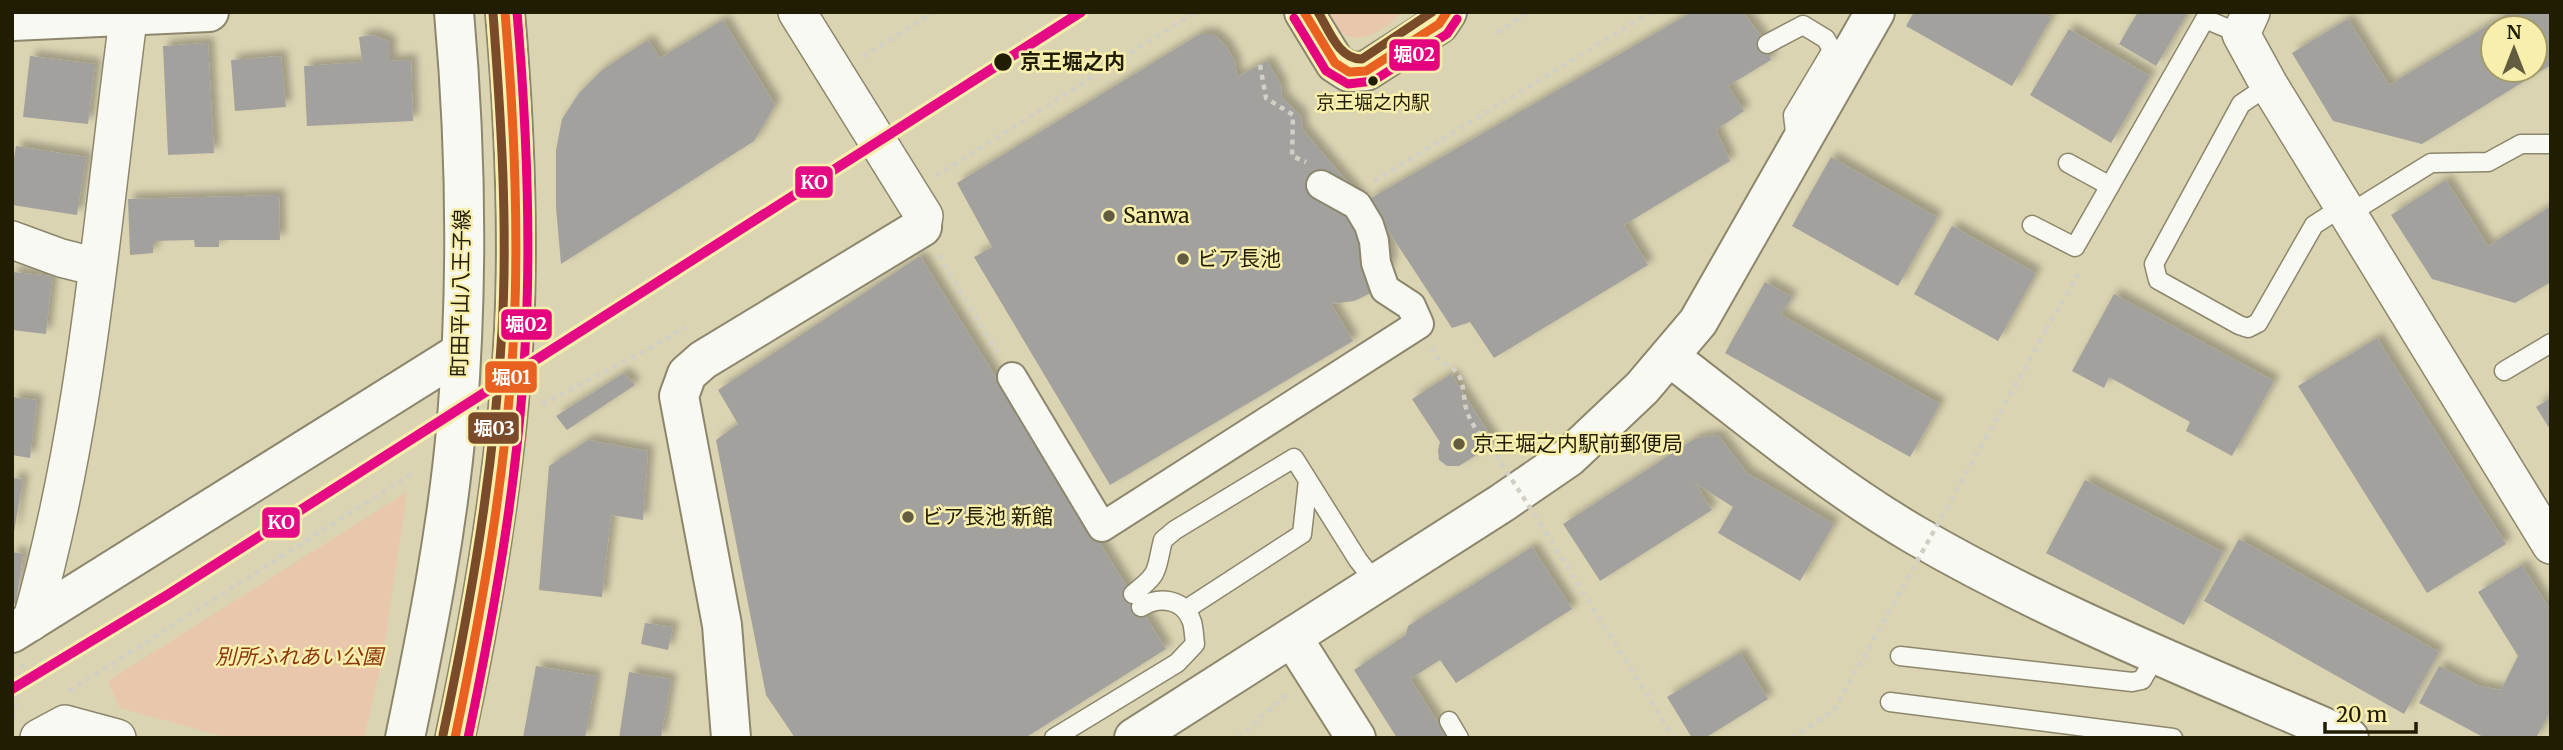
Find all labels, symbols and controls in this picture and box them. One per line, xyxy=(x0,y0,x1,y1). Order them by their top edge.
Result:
north arrow xyxy=(2479,14,2549,84)
text: N xyxy=(2506,20,2522,44)
line badge: 堀02 xyxy=(1388,38,1441,72)
text: 堀02 xyxy=(1393,42,1435,66)
place label: 京王堀之内 xyxy=(1020,48,1125,75)
marker: 京王堀之内 xyxy=(992,51,1014,73)
marker: 京王堀之内駅 xyxy=(1366,74,1380,88)
place label: 京王堀之内駅 xyxy=(1316,90,1430,114)
line badge: KO xyxy=(794,165,834,199)
text: KO xyxy=(800,170,828,194)
place label: Sanwa xyxy=(1123,202,1190,229)
marker: Sanwa xyxy=(1101,208,1117,224)
street label: 町田平山八王子線 xyxy=(446,209,475,377)
place label: ビア長池 xyxy=(1197,245,1281,272)
marker: ビア長池 xyxy=(1175,251,1191,267)
line badge: 堀02 xyxy=(500,308,553,341)
text: 堀02 xyxy=(505,312,547,336)
line badge: 堀01 xyxy=(484,360,538,394)
text: 堀01 xyxy=(491,365,531,389)
line badge: 堀03 xyxy=(467,411,520,445)
text: 堀03 xyxy=(473,416,515,440)
place label: 京王堀之内駅前郵便局 xyxy=(1473,430,1683,457)
marker: 京王堀之内駅前郵便局 xyxy=(1451,436,1467,452)
place label: ビア長池 新館 xyxy=(922,503,1053,530)
line badge: KO xyxy=(261,506,301,539)
marker: ビア長池 新館 xyxy=(900,509,916,525)
text: KO xyxy=(267,510,295,534)
park label: 別所ふれあい公園 xyxy=(215,643,386,670)
scale bar xyxy=(2325,690,2416,734)
text: 20 m xyxy=(2336,701,2388,728)

